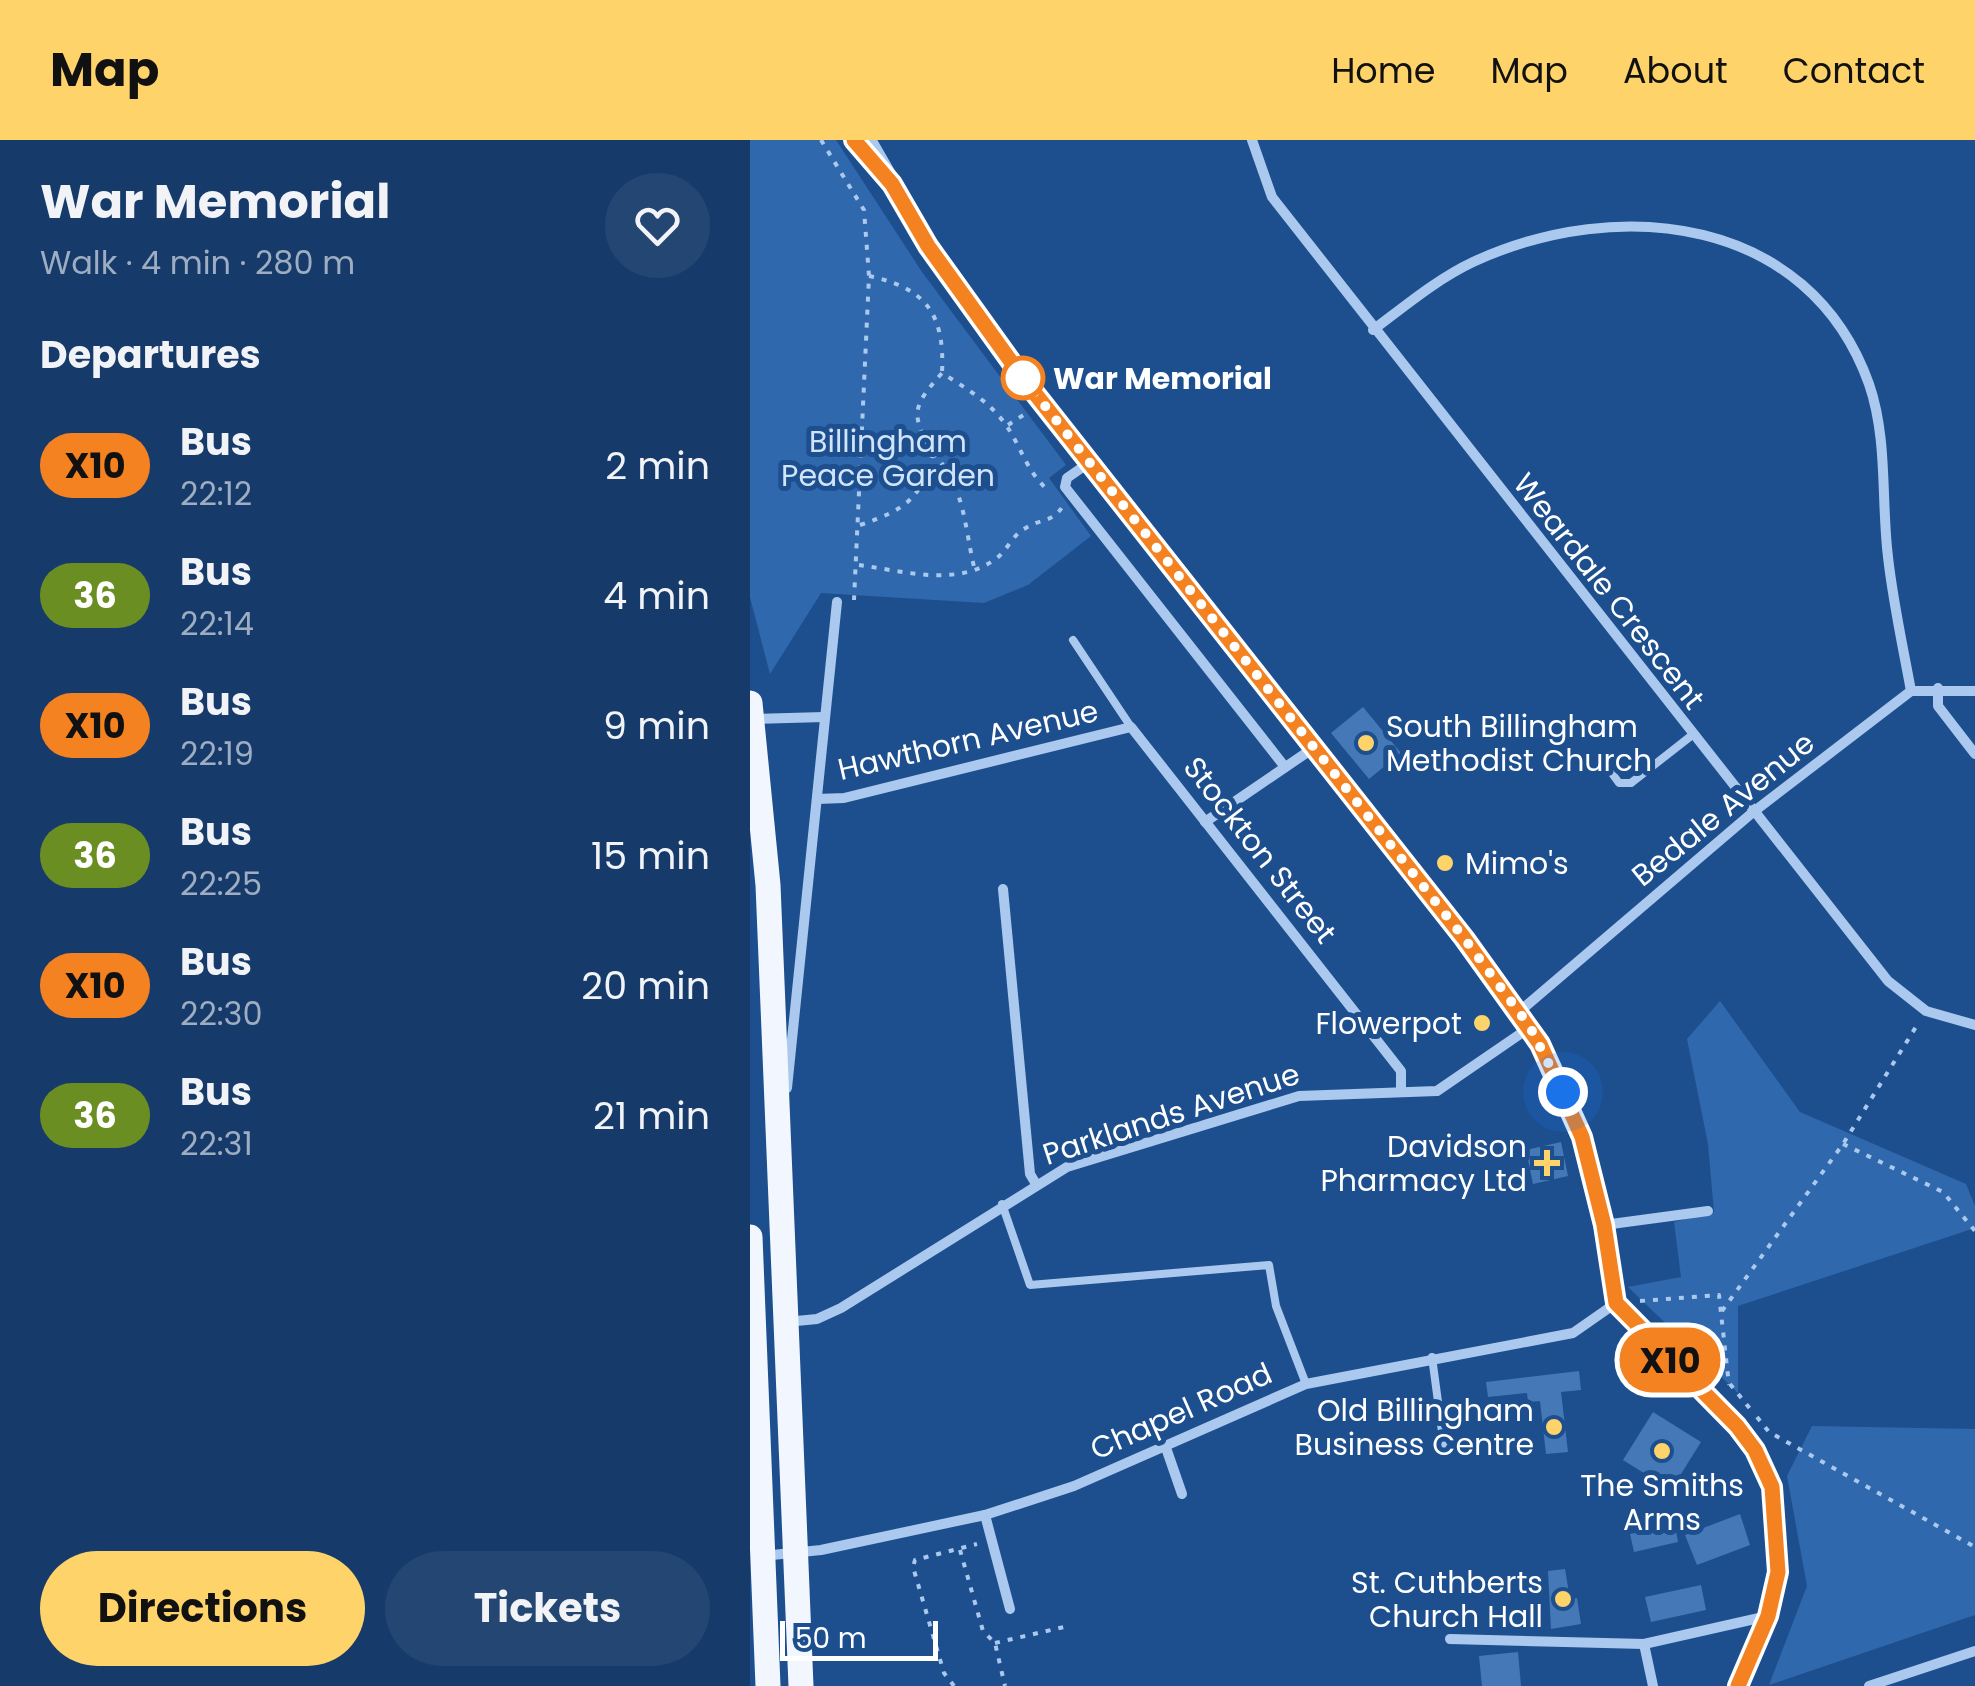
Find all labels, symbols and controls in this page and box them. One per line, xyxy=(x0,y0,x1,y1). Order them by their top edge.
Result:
text: Map xyxy=(50,36,159,103)
text: Home xyxy=(1331,46,1436,95)
text: Map xyxy=(1491,46,1568,95)
text: About xyxy=(1623,46,1728,95)
text: Contact xyxy=(1783,46,1925,95)
text: War Memorial xyxy=(40,168,390,235)
button: heart xyxy=(605,173,710,278)
text: Walk · 4 min · 280 m xyxy=(40,240,355,285)
text: Departures xyxy=(40,328,261,381)
marker: War Memorial xyxy=(1002,357,1044,399)
place label: War Memorial xyxy=(1053,357,1272,400)
text: Bus xyxy=(180,415,252,468)
park label: Billingham Peace Garden xyxy=(781,420,995,497)
text: 2 min xyxy=(605,439,710,492)
text: X10 xyxy=(64,441,126,490)
street label: Weardale Crescent xyxy=(1503,464,1715,718)
text: 22:12 xyxy=(180,471,252,516)
text: Bus xyxy=(180,545,252,598)
text: 4 min xyxy=(603,569,710,622)
text: 36 xyxy=(73,571,117,620)
text: 22:14 xyxy=(180,601,254,646)
text: Bus xyxy=(180,675,252,728)
street label: Hawthorn Avenue xyxy=(834,689,1102,791)
text: 9 min xyxy=(603,699,710,752)
text: X10 xyxy=(64,701,126,750)
place label: South Billingham Methodist Church xyxy=(1386,705,1652,782)
street label: Bedale Avenue xyxy=(1622,722,1824,896)
text: 22:19 xyxy=(180,731,254,776)
marker: South Billingham Methodist Church xyxy=(1355,732,1377,754)
street label: Stockton Street xyxy=(1173,747,1347,953)
text: Bus xyxy=(180,805,252,858)
text: 15 min xyxy=(591,829,710,882)
text: 36 xyxy=(73,831,117,880)
place label: Mimo's xyxy=(1465,842,1569,885)
marker: Mimo's xyxy=(1434,852,1456,874)
text: 22:25 xyxy=(180,861,262,906)
text: Bus xyxy=(180,935,252,988)
text: 20 min xyxy=(581,959,710,1012)
text: X10 xyxy=(64,961,126,1010)
text: 22:30 xyxy=(180,991,263,1036)
place label: Flowerpot xyxy=(1316,1002,1462,1045)
marker: Flowerpot xyxy=(1471,1012,1493,1034)
street label: Parklands Avenue xyxy=(1037,1052,1305,1176)
text: Bus xyxy=(180,1065,252,1118)
your location xyxy=(1538,1067,1588,1117)
text: 21 min xyxy=(593,1089,710,1142)
text: 36 xyxy=(73,1091,117,1140)
text: 22:31 xyxy=(180,1121,253,1166)
place label: Davidson Pharmacy Ltd xyxy=(1321,1125,1527,1202)
marker: Davidson Pharmacy Ltd xyxy=(1536,1152,1558,1174)
line badge: X10 xyxy=(1612,1328,1728,1392)
text: X10 xyxy=(1639,1336,1701,1385)
street label: Chapel Road xyxy=(1083,1352,1279,1470)
place label: Old Billingham Business Centre xyxy=(1295,1389,1534,1466)
marker: Old Billingham Business Centre xyxy=(1543,1416,1565,1438)
marker: The Smiths Arms xyxy=(1651,1440,1673,1462)
place label: The Smiths Arms xyxy=(1580,1464,1744,1541)
button: Directions xyxy=(40,1551,365,1666)
button: Tickets xyxy=(385,1551,710,1666)
place label: St. Cuthberts Church Hall xyxy=(1351,1561,1543,1638)
marker: St. Cuthberts Church Hall xyxy=(1552,1588,1574,1610)
scale bar xyxy=(780,1616,938,1660)
text: 50 m xyxy=(795,1619,866,1658)

